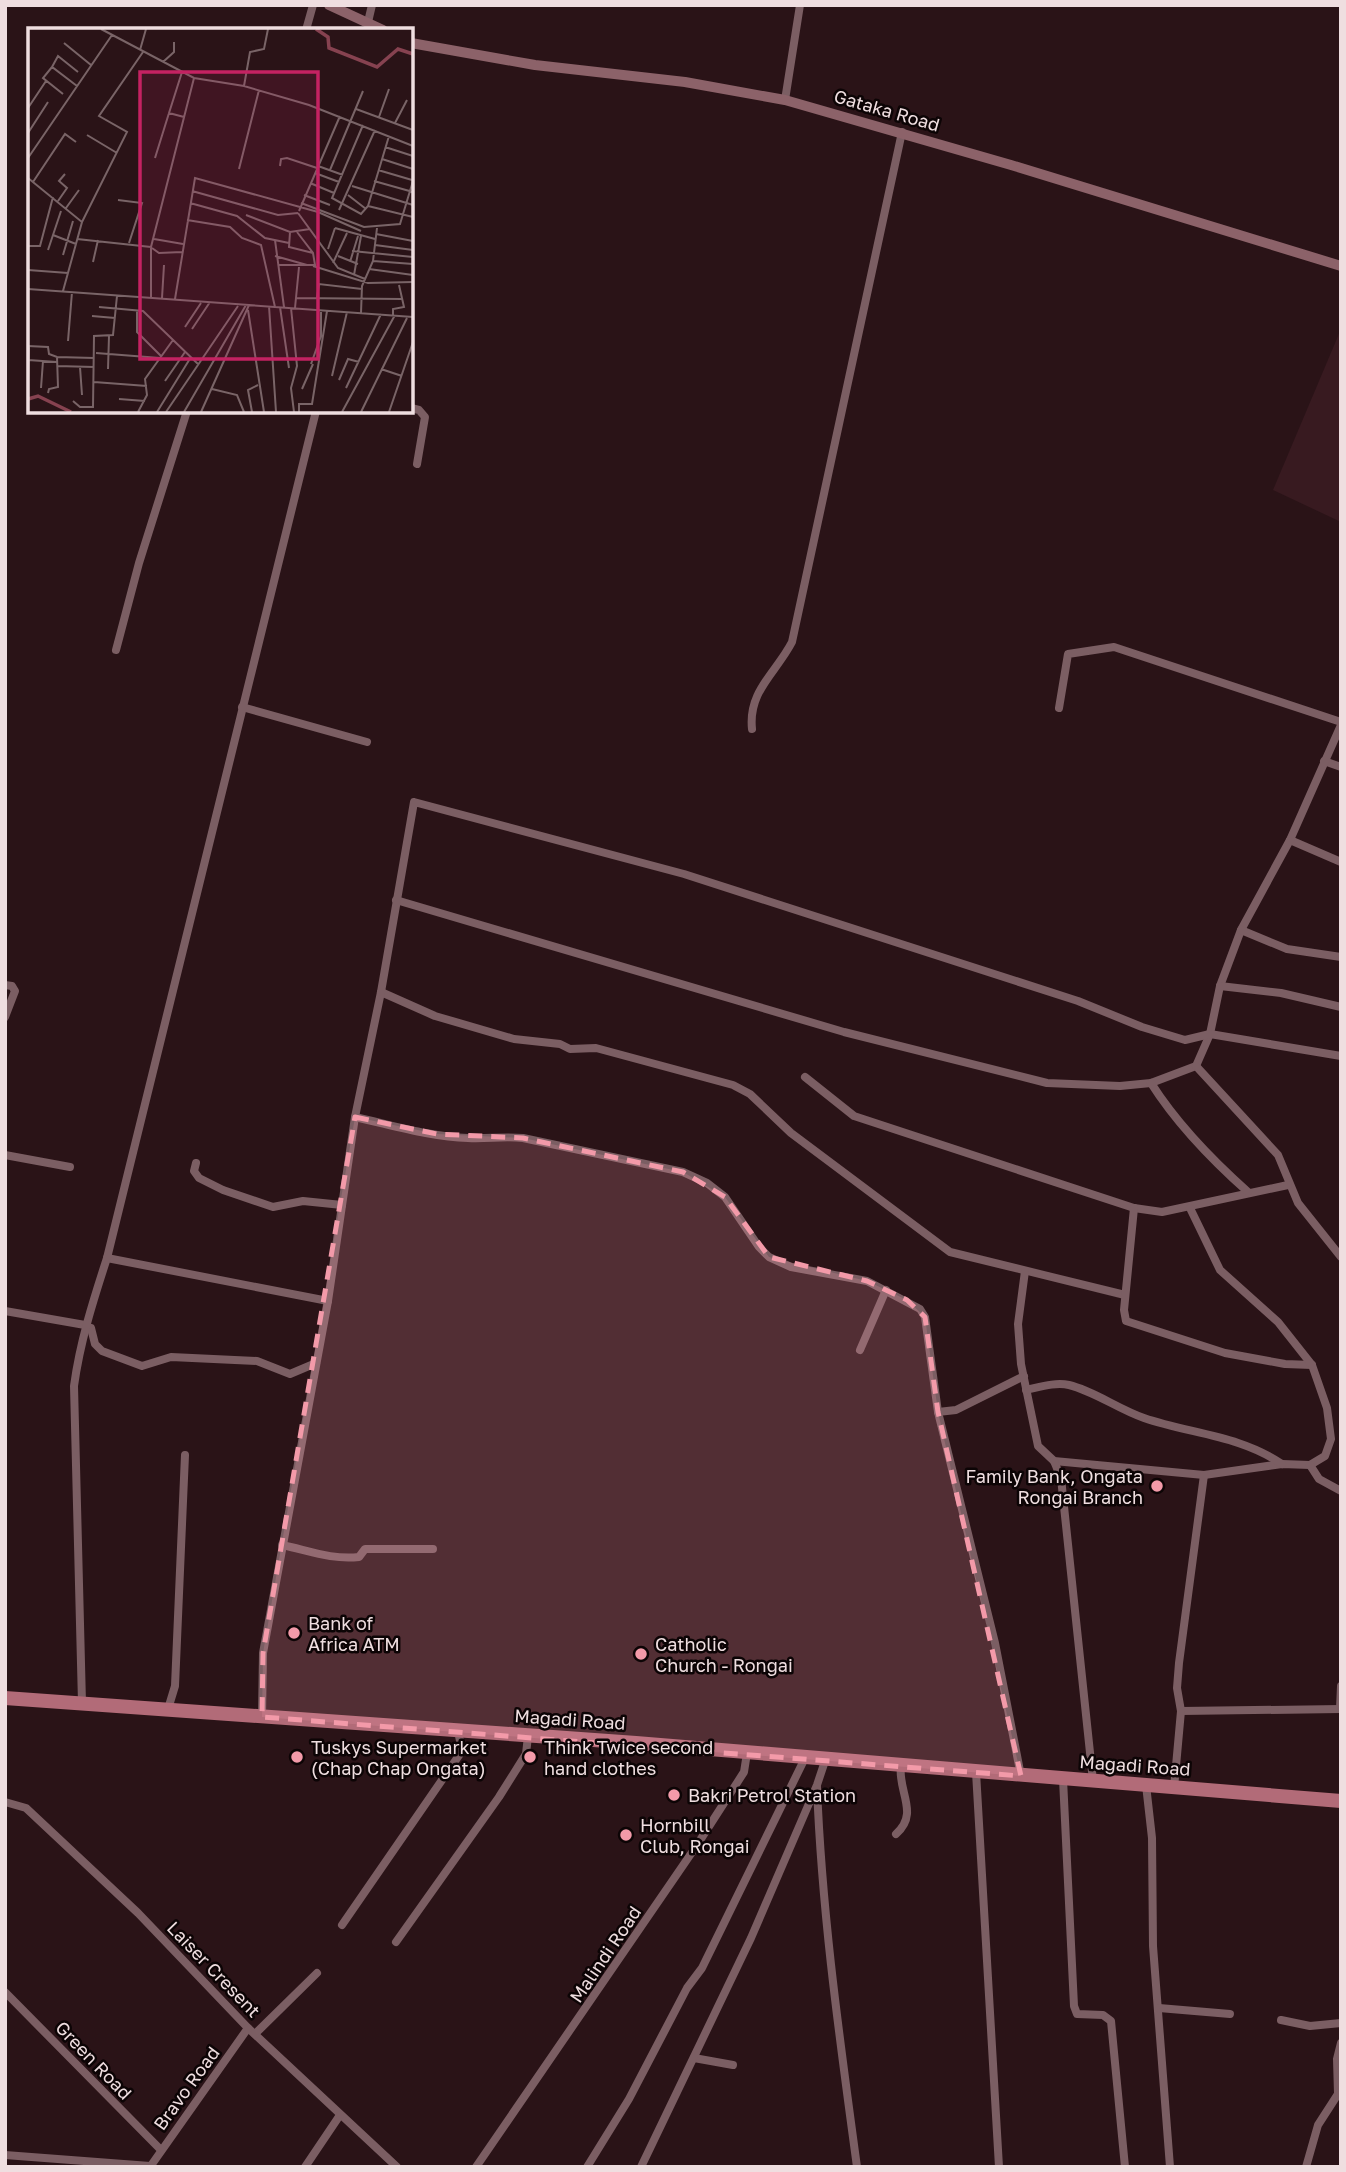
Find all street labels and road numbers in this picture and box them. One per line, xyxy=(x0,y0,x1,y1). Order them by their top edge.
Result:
street label: Gataka Road xyxy=(832,84,942,136)
street label: Magadi Road xyxy=(514,1704,626,1734)
street label: Magadi Road xyxy=(1079,1750,1191,1780)
street label: Malindi Road xyxy=(565,1902,645,2006)
street label: Laiser Cresent xyxy=(163,1917,265,2021)
street label: Green Road xyxy=(51,2016,137,2104)
street label: Bravo Road xyxy=(148,2042,224,2134)

